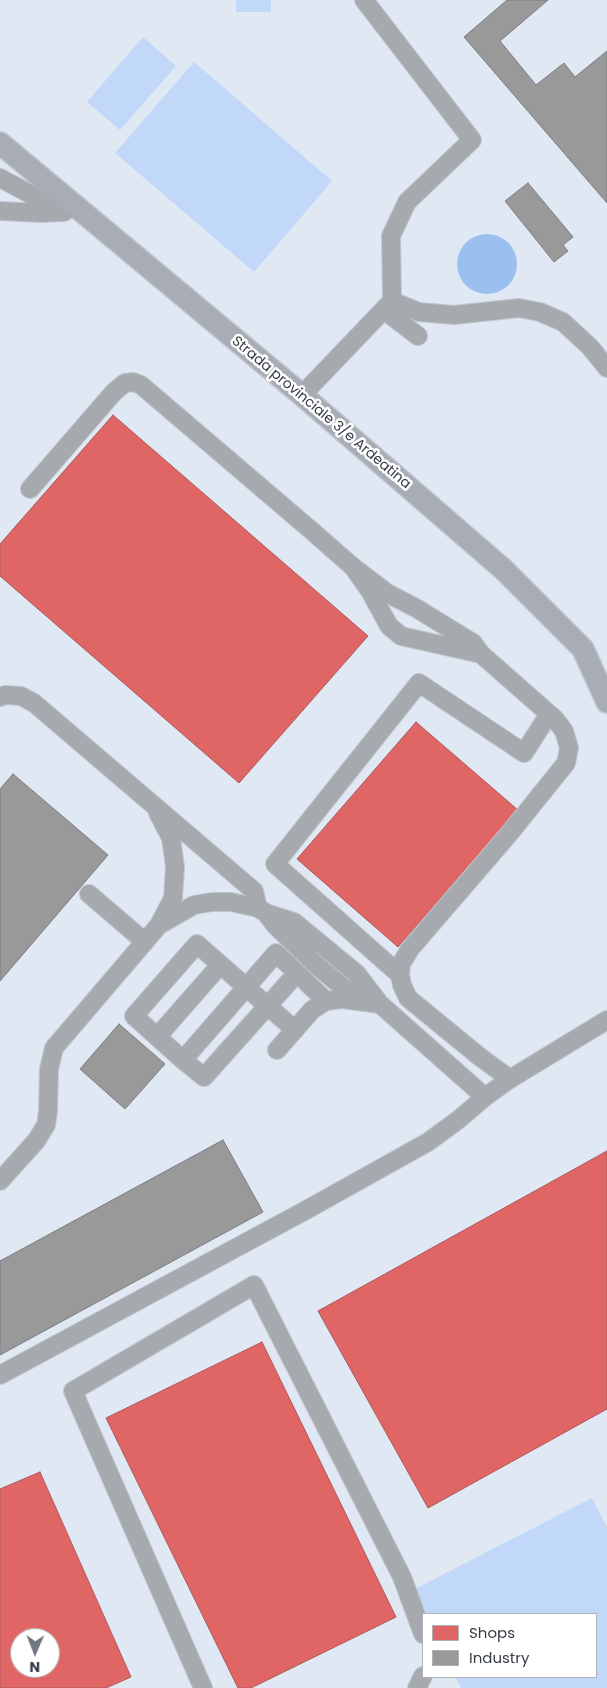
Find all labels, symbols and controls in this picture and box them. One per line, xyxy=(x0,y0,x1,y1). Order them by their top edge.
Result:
street label: Strada provinciale 3/e Ardeatina xyxy=(228,333,414,493)
legend xyxy=(422,1613,597,1678)
text: Shops xyxy=(469,1622,515,1643)
north arrow xyxy=(10,1628,60,1678)
text: Industry xyxy=(469,1647,529,1668)
text: N xyxy=(29,1657,40,1677)

